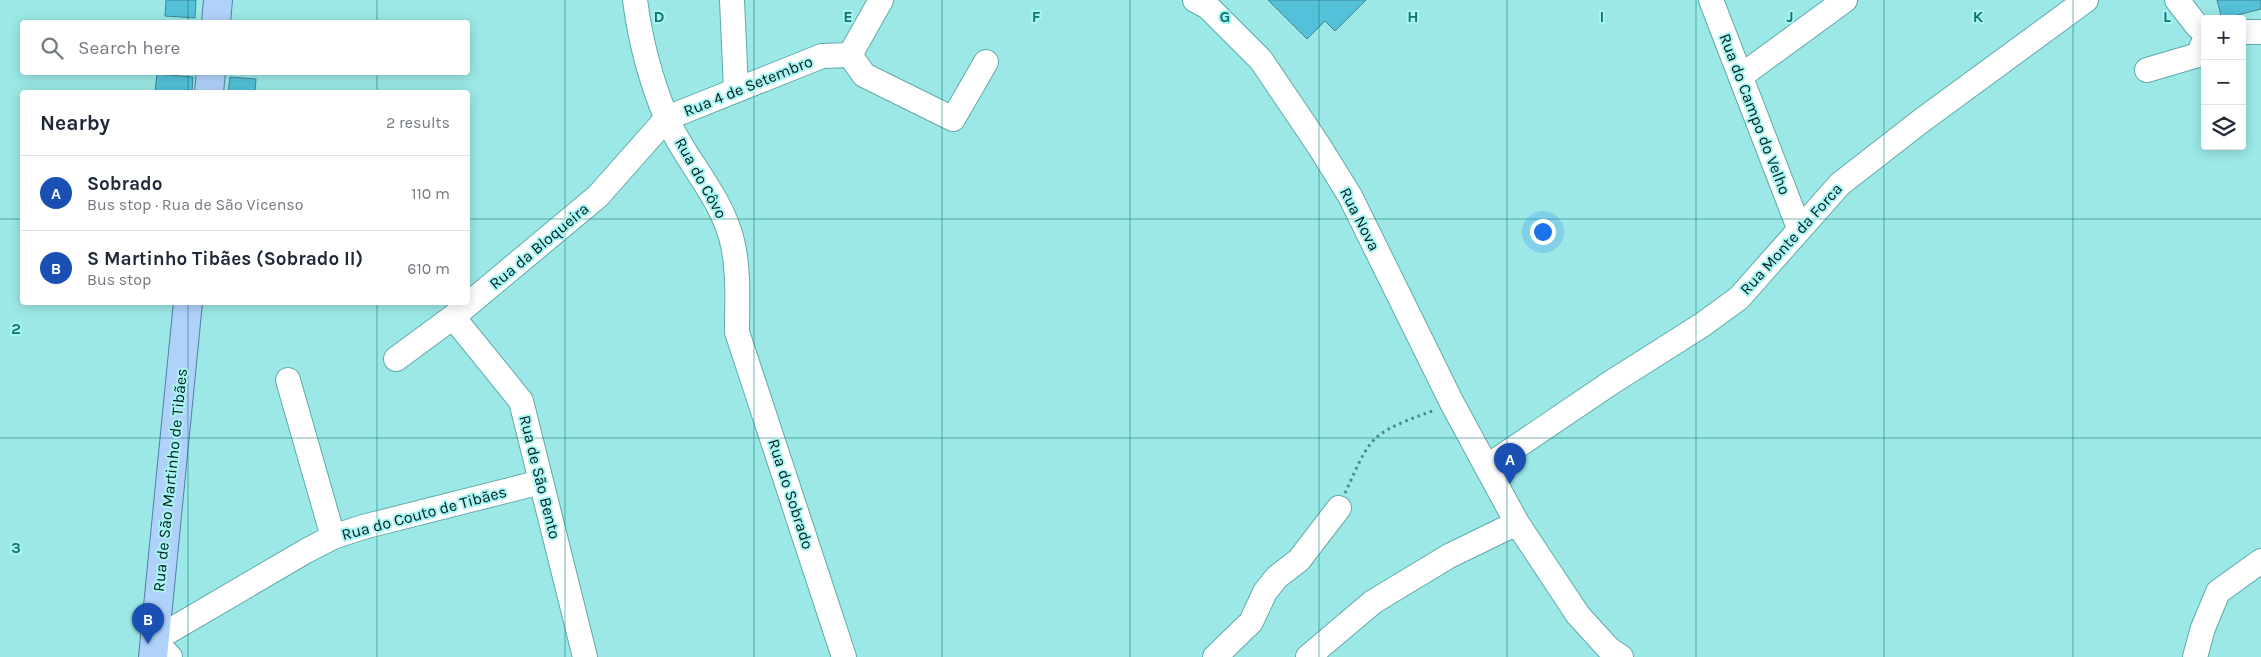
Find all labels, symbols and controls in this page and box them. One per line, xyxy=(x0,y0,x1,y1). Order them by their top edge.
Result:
text: D xyxy=(654,7,665,26)
text: E xyxy=(843,7,853,26)
text: F xyxy=(1032,7,1041,26)
text: G xyxy=(1220,7,1230,26)
text: H xyxy=(1407,7,1419,26)
text: I xyxy=(1600,7,1604,26)
text: J xyxy=(1786,7,1794,26)
text: K xyxy=(1973,7,1984,26)
text: L xyxy=(2163,7,2171,26)
map controls xyxy=(2201,15,2246,150)
button: + xyxy=(2201,15,2246,60)
search box xyxy=(20,20,470,75)
street label: Rua do Campo do Velho xyxy=(1715,31,1795,197)
icon: search xyxy=(38,34,66,62)
text: Search here xyxy=(78,37,180,59)
street label: Rua 4 de Setembro xyxy=(681,51,815,121)
button: − xyxy=(2201,60,2246,105)
button: layers xyxy=(2201,105,2246,150)
text: Nearby xyxy=(40,111,110,135)
text: 2 results xyxy=(386,113,450,132)
street label: Rua do Côvo xyxy=(671,134,731,222)
text: Sobrado xyxy=(87,173,163,195)
street label: Rua Monte da Forca xyxy=(1736,179,1846,299)
text: A xyxy=(51,184,61,203)
text: 110 m xyxy=(411,184,450,203)
street label: Rua Nova xyxy=(1336,184,1384,254)
text: Bus stop · Rua de São Vicenso xyxy=(87,195,303,214)
street label: Rua da Bloqueira xyxy=(485,199,593,293)
your location xyxy=(1530,219,1556,245)
text: S Martinho Tibães (Sobrado II) xyxy=(87,248,363,270)
text: B xyxy=(51,259,61,278)
text: 610 m xyxy=(407,259,450,278)
text: Bus stop xyxy=(87,270,151,289)
text: 2 xyxy=(11,319,21,338)
street label: Rua de São Martinho de Tibães xyxy=(149,367,191,593)
street label: Rua de São Bento xyxy=(515,413,565,541)
street label: Rua do Sobrado xyxy=(764,436,818,552)
pin: A xyxy=(1494,443,1526,484)
street label: Rua do Couto de Tibães xyxy=(339,482,509,544)
text: 3 xyxy=(11,538,21,557)
pin: B xyxy=(132,603,164,644)

